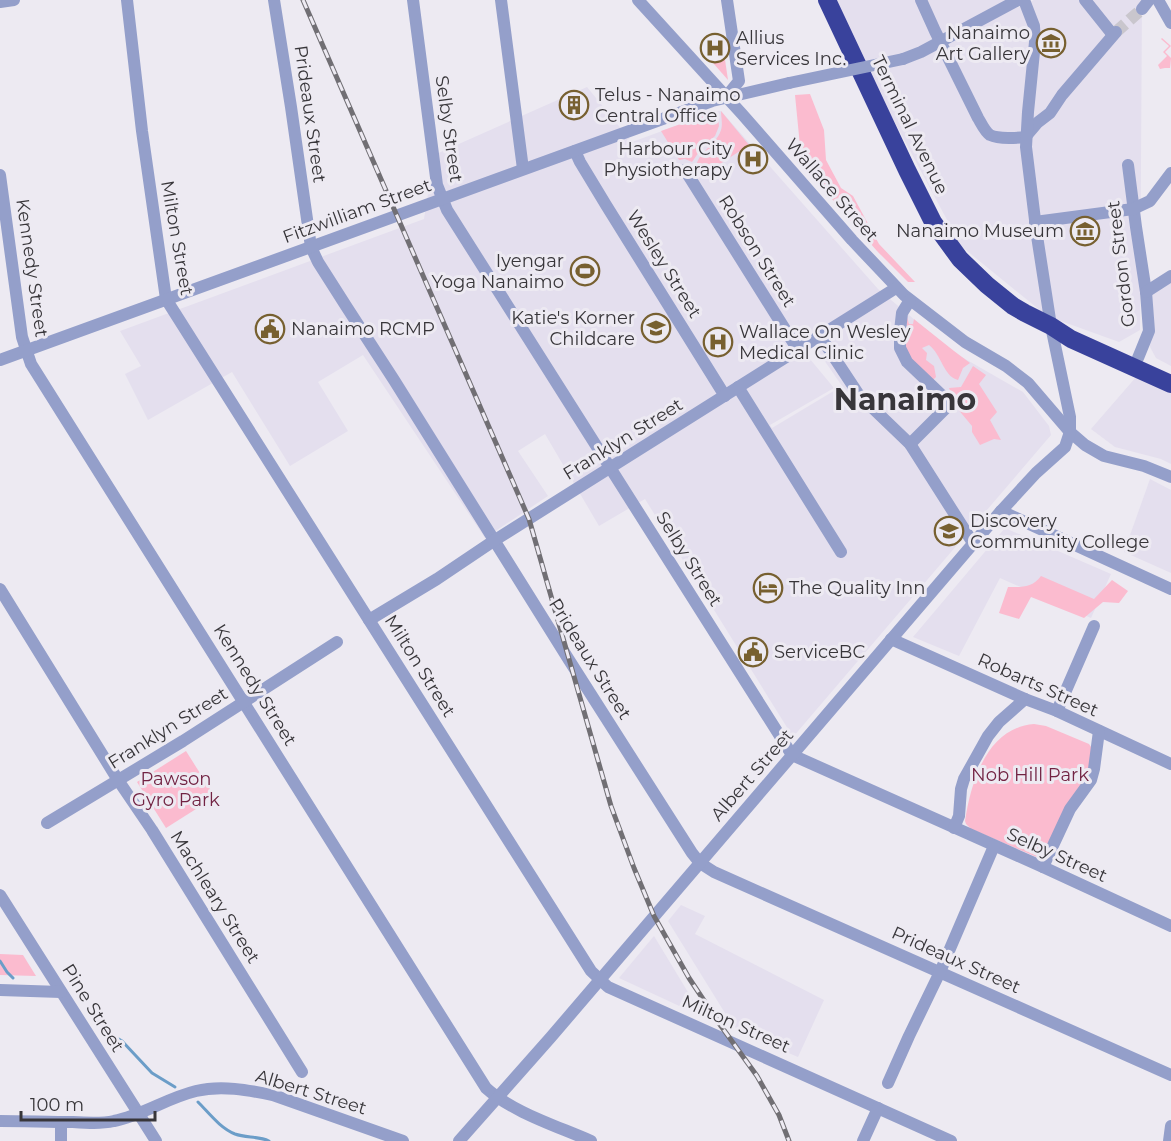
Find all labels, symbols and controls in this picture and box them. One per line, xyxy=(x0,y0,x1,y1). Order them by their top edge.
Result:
place label: Nanaimo Art Gallery xyxy=(936,22,1030,65)
place label: Allius Services Inc. xyxy=(736,27,846,70)
museum icon: Nanaimo Art Gallery xyxy=(1035,27,1067,59)
hospital icon: Allius Services Inc. xyxy=(699,32,731,64)
street label: Prideaux Street xyxy=(289,44,331,184)
street label: Terminal Avenue xyxy=(867,52,953,198)
street label: Selby Street xyxy=(431,74,467,184)
place label: Telus - Nanaimo Central Office xyxy=(595,84,741,127)
building icon: Telus - Nanaimo Central Office xyxy=(558,89,590,121)
street label: Wallace Street xyxy=(781,134,883,246)
place label: Harbour City Physiotherapy xyxy=(604,138,732,181)
hospital icon: Harbour City Physiotherapy xyxy=(737,143,769,175)
street label: Fitzwilliam Street xyxy=(280,174,434,248)
street label: Milton Street xyxy=(156,179,198,297)
street label: Robson Street xyxy=(714,191,800,311)
street label: Kennedy Street xyxy=(11,197,53,339)
street label: Gordon Street xyxy=(1102,200,1140,328)
street label: Wesley Street xyxy=(622,206,706,322)
museum icon: Nanaimo Museum xyxy=(1069,215,1101,247)
place label: Nanaimo Museum xyxy=(896,220,1064,242)
place label: Iyengar Yoga Nanaimo xyxy=(431,250,564,293)
sports icon: Iyengar Yoga Nanaimo xyxy=(569,255,601,287)
place label: Katie's Korner Childcare xyxy=(511,307,635,350)
school or university icon: Katie's Korner Childcare xyxy=(640,312,672,344)
public building icon: Nanaimo RCMP xyxy=(254,313,286,345)
place label: Nanaimo RCMP xyxy=(291,318,435,340)
place label: Wallace On Wesley Medical Clinic xyxy=(739,321,911,364)
hospital icon: Wallace On Wesley Medical Clinic xyxy=(702,326,734,358)
district label: Nanaimo xyxy=(834,381,976,418)
street label: Franklyn Street xyxy=(559,393,687,485)
street label: Selby Street xyxy=(651,508,727,610)
place label: Discovery Community College xyxy=(970,510,1149,553)
school or university icon: Discovery Community College xyxy=(933,515,965,547)
hotel icon: The Quality Inn xyxy=(752,572,784,604)
place label: The Quality Inn xyxy=(789,577,925,599)
street label: Prideaux Street xyxy=(544,594,636,724)
street label: Milton Street xyxy=(380,611,460,721)
street label: Kennedy Street xyxy=(209,620,301,750)
public building icon: ServiceBC xyxy=(737,636,769,668)
place label: ServiceBC xyxy=(774,641,865,663)
street label: Robarts Street xyxy=(974,649,1102,721)
street label: Franklyn Street xyxy=(104,682,232,774)
street label: Albert Street xyxy=(706,724,798,826)
park label: Nob Hill Park xyxy=(971,764,1089,786)
park label: Pawson Gyro Park xyxy=(132,768,220,811)
street label: Selby Street xyxy=(1003,823,1111,887)
street label: Machleary Street xyxy=(165,827,265,967)
street label: Prideaux Street xyxy=(888,922,1024,998)
street label: Pine Street xyxy=(57,960,129,1056)
street label: Milton Street xyxy=(678,990,794,1058)
street label: Albert Street xyxy=(253,1065,369,1119)
scale bar xyxy=(21,1084,154,1122)
text: 100 m xyxy=(30,1094,84,1116)

